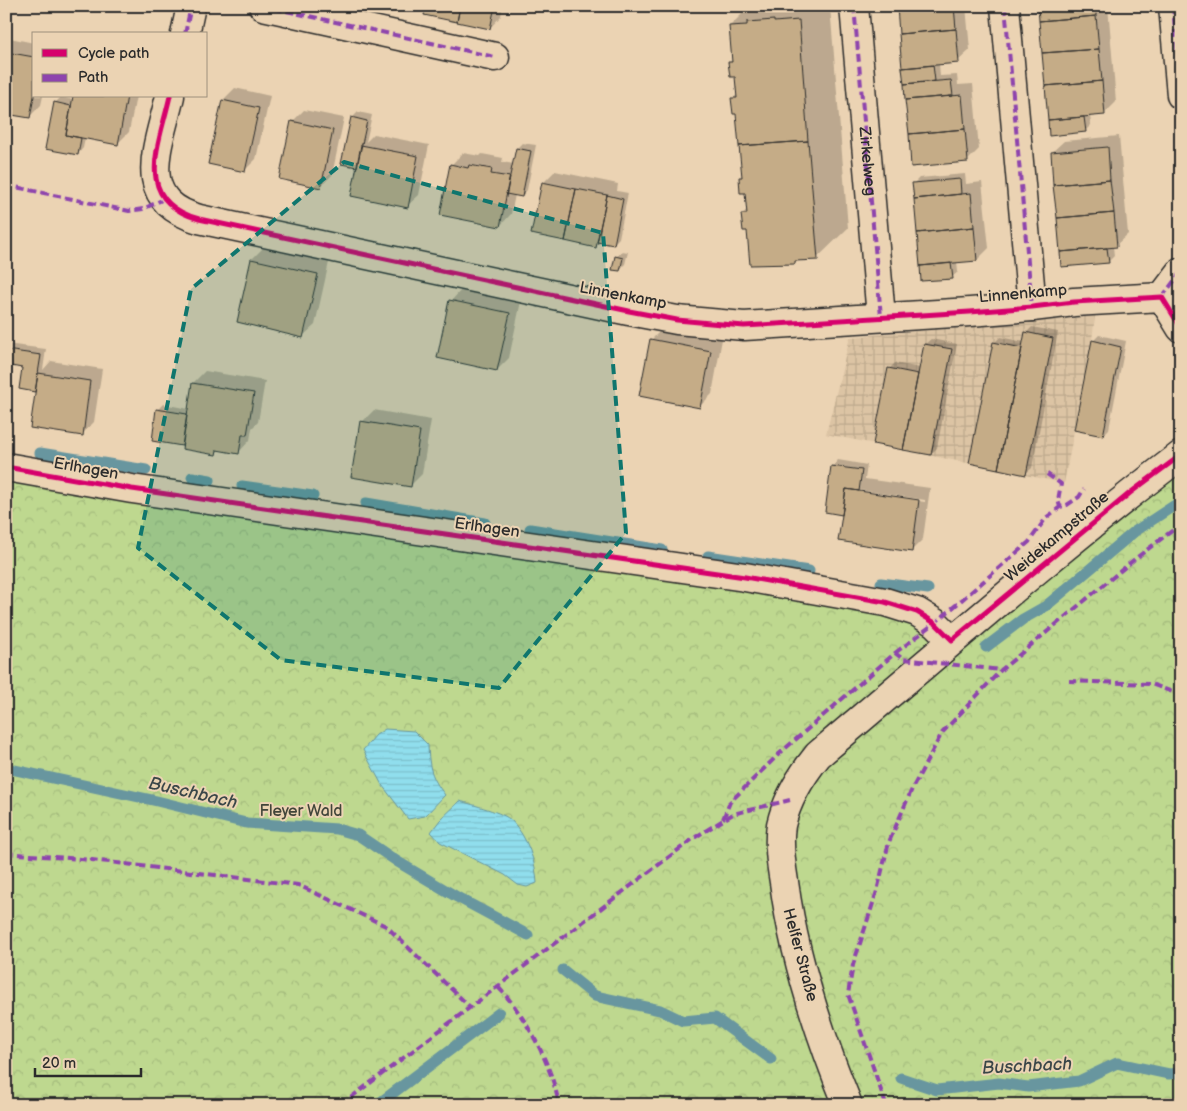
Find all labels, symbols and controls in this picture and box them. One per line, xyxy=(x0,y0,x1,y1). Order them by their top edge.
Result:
legend xyxy=(32,32,208,98)
text: Cycle path xyxy=(78,44,149,63)
text: Path xyxy=(78,68,108,87)
street label: Zirkelweg xyxy=(855,125,880,197)
street label: Linnenkamp xyxy=(578,278,668,314)
street label: Linnenkamp xyxy=(978,281,1068,307)
street label: Erlhagen xyxy=(52,454,120,484)
street label: Weidekampstraße xyxy=(1001,487,1113,586)
street label: Erlhagen xyxy=(453,514,521,542)
water label: Buschbach xyxy=(147,773,240,813)
park label: Fleyer Wald xyxy=(260,802,342,821)
street label: Helfer Straße xyxy=(778,906,822,1004)
scale bar xyxy=(35,1046,141,1078)
water label: Buschbach xyxy=(981,1053,1073,1079)
text: 20 m xyxy=(42,1054,76,1073)

